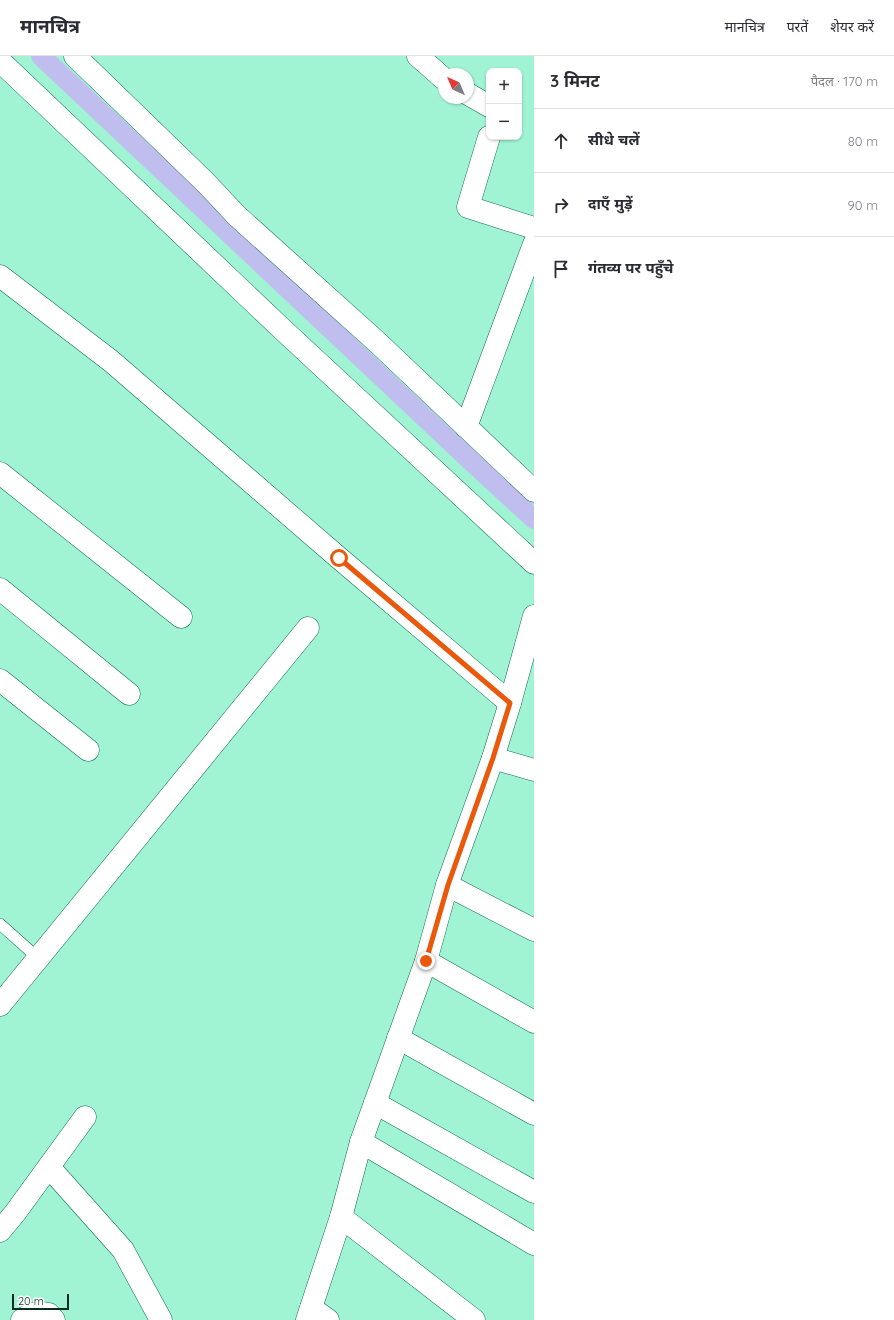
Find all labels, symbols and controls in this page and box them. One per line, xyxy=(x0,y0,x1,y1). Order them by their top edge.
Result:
text: मानचित्र xyxy=(20,14,80,38)
text: मानचित्र xyxy=(725,18,765,36)
text: परतें xyxy=(787,18,808,36)
text: शेयर करें xyxy=(830,18,874,36)
north arrow xyxy=(438,68,474,104)
map controls xyxy=(486,68,522,140)
button: + xyxy=(486,68,522,104)
text: 3 मिनट xyxy=(550,70,600,91)
text: पैदल · 170 m xyxy=(811,73,878,89)
button: − xyxy=(486,104,522,140)
icon: ahead xyxy=(550,130,572,152)
text: सीधे चलें xyxy=(588,130,639,149)
text: 80 m xyxy=(848,133,878,149)
icon: right xyxy=(550,194,572,216)
text: दाएँ मुड़ें xyxy=(588,194,632,213)
text: 90 m xyxy=(848,197,878,213)
icon: arrive xyxy=(550,258,572,280)
text: गंतव्य पर पहुँचे xyxy=(588,258,674,277)
route start xyxy=(330,549,348,567)
route end xyxy=(417,952,435,970)
scale bar xyxy=(12,1292,69,1311)
text: 20 m xyxy=(18,1294,44,1308)

